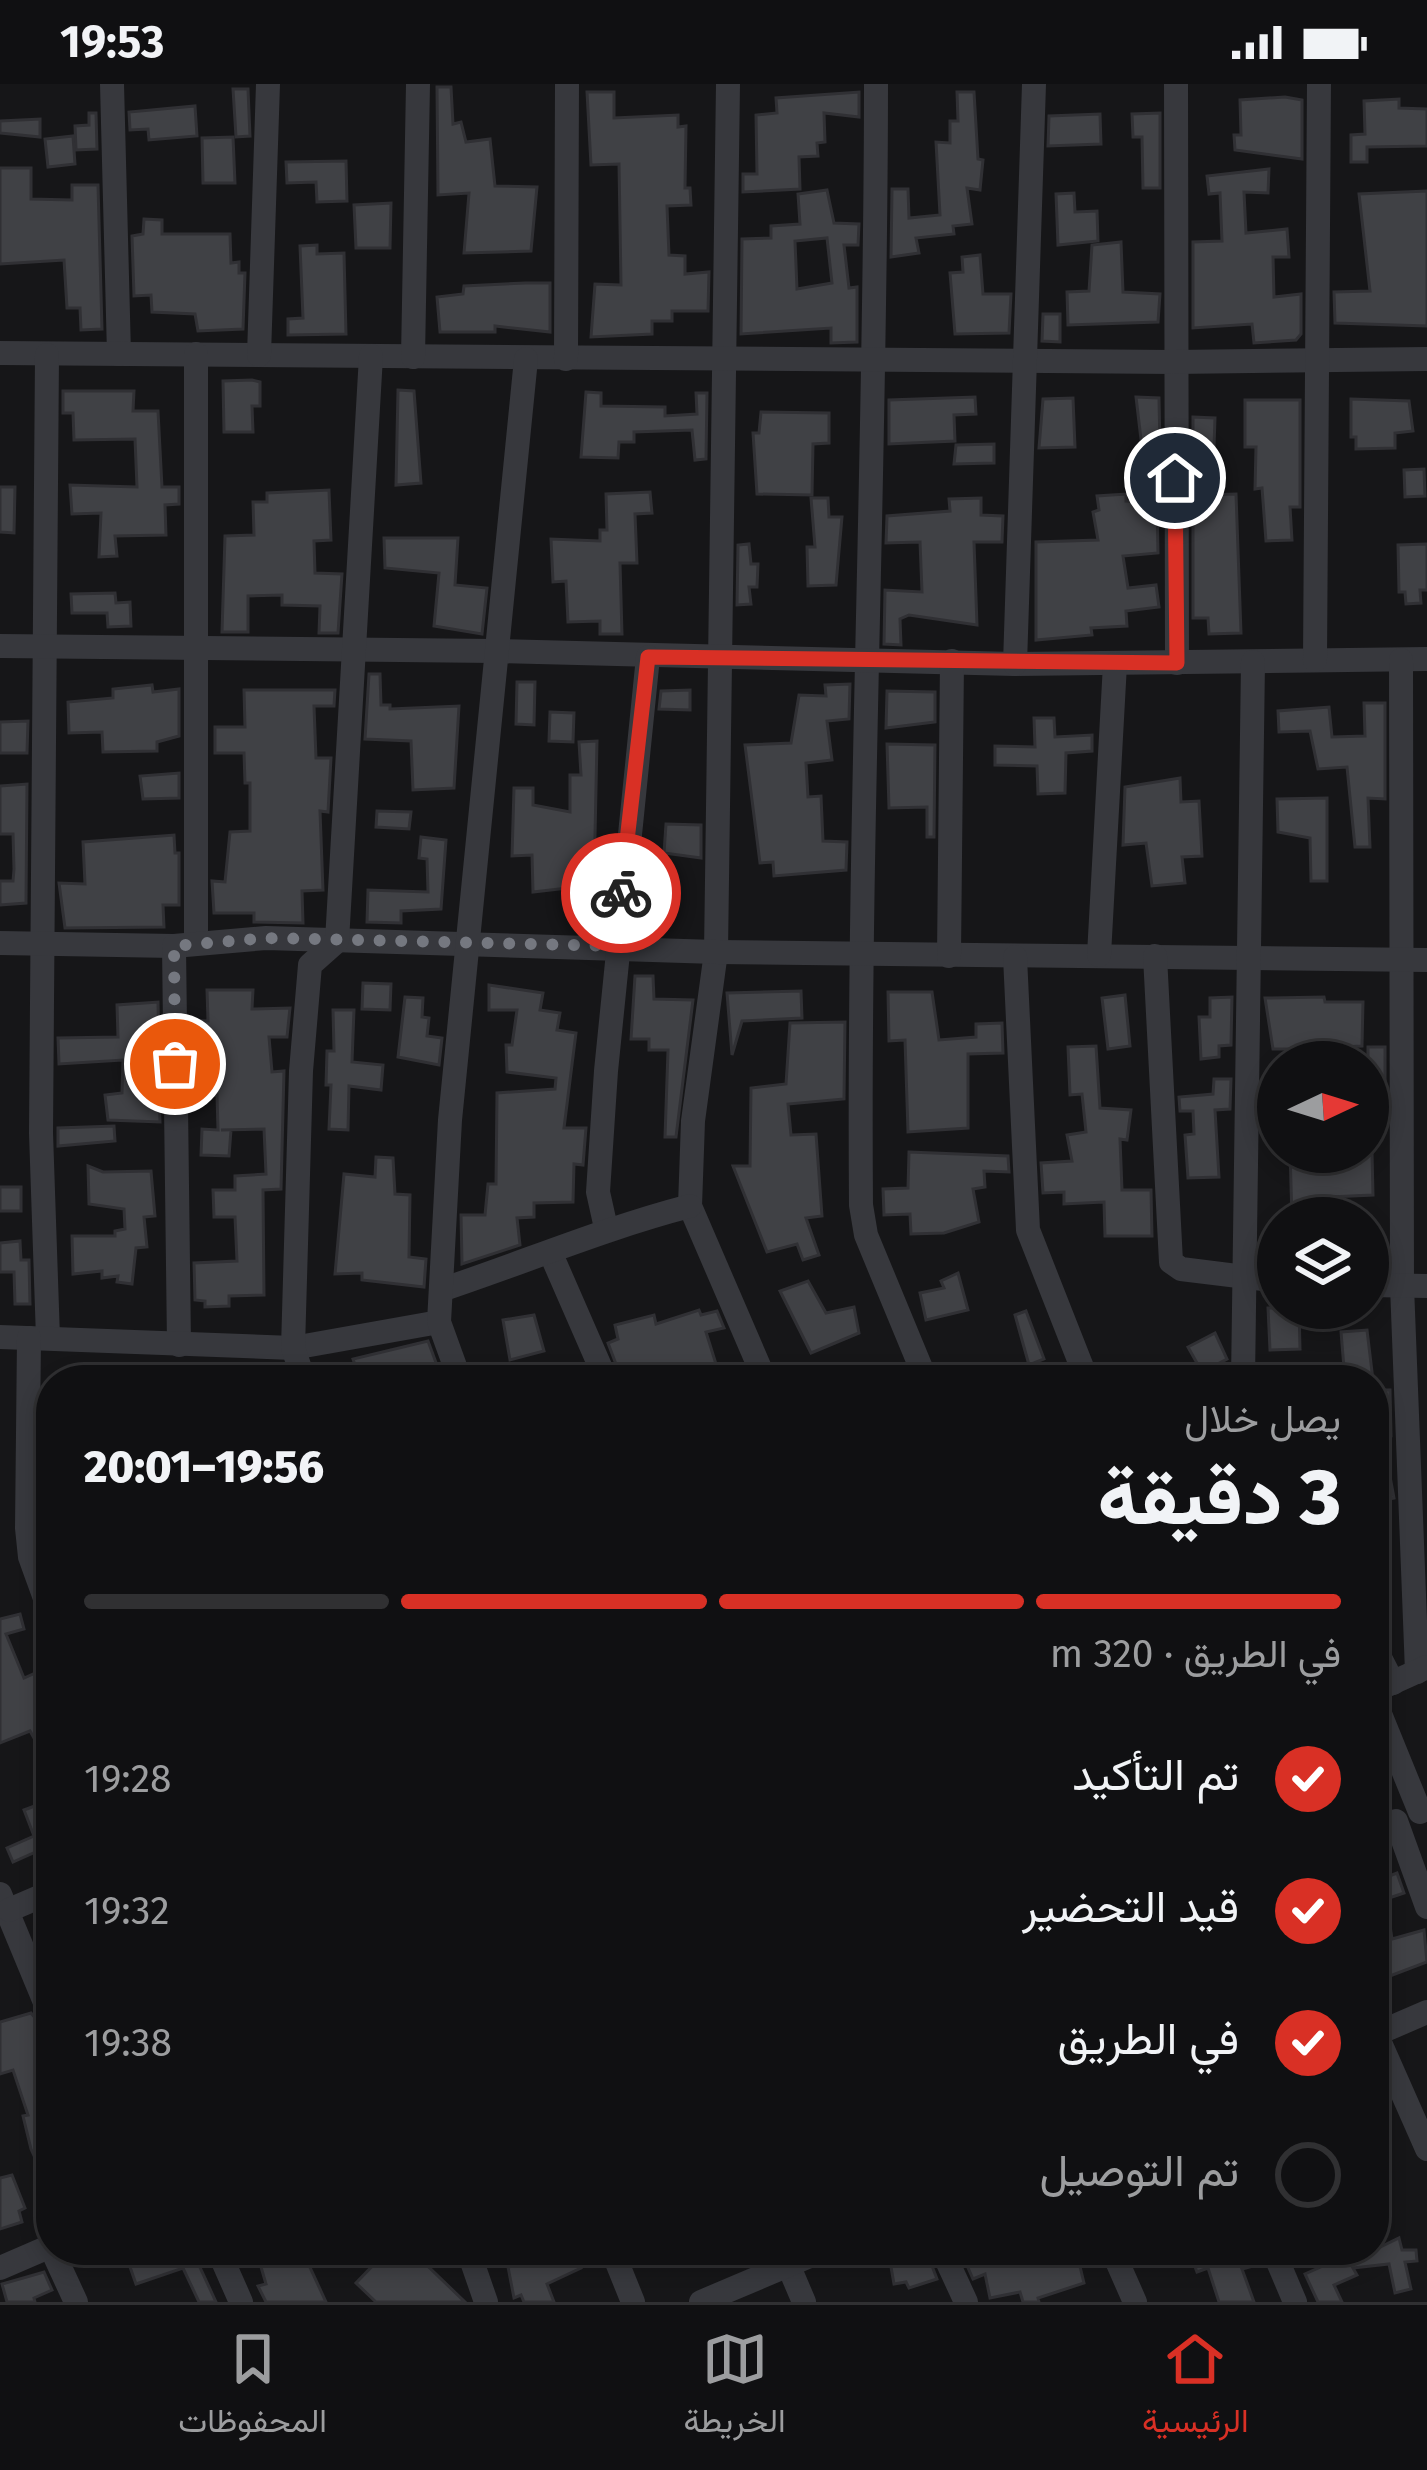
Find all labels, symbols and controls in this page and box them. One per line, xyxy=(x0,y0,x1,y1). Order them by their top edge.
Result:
text: 19:53 xyxy=(60,15,164,69)
pin xyxy=(1124,427,1226,529)
icon: home xyxy=(1142,445,1208,511)
courier xyxy=(561,833,681,953)
icon: bike xyxy=(588,860,654,926)
pin xyxy=(124,1013,226,1115)
icon: bag xyxy=(142,1031,208,1097)
north arrow xyxy=(1257,1041,1389,1173)
map controls xyxy=(1257,1041,1389,1329)
button: layers xyxy=(1257,1197,1389,1329)
text: يصل خلال xyxy=(1184,1396,1341,1442)
text: 19:56–20:01 xyxy=(84,1440,324,1494)
text: 3 دقيقة xyxy=(1097,1451,1341,1545)
text: في الطريق · 320 m xyxy=(1050,1631,1341,1677)
icon: check xyxy=(1275,1746,1341,1812)
text: تم التأكيد xyxy=(1072,1748,1239,1802)
text: 19:28 xyxy=(84,1756,172,1802)
icon: check xyxy=(1275,1878,1341,1944)
text: قيد التحضير xyxy=(1022,1880,1239,1934)
text: 19:32 xyxy=(84,1888,169,1934)
icon: check xyxy=(1275,2010,1341,2076)
text: في الطريق xyxy=(1057,2012,1239,2066)
text: 19:38 xyxy=(84,2020,172,2066)
text: تم التوصيل xyxy=(1040,2144,1239,2198)
tab: المحفوظات xyxy=(178,2326,327,2450)
tab: الخريطة xyxy=(683,2326,786,2450)
tab: الرئيسية xyxy=(1142,2326,1249,2450)

